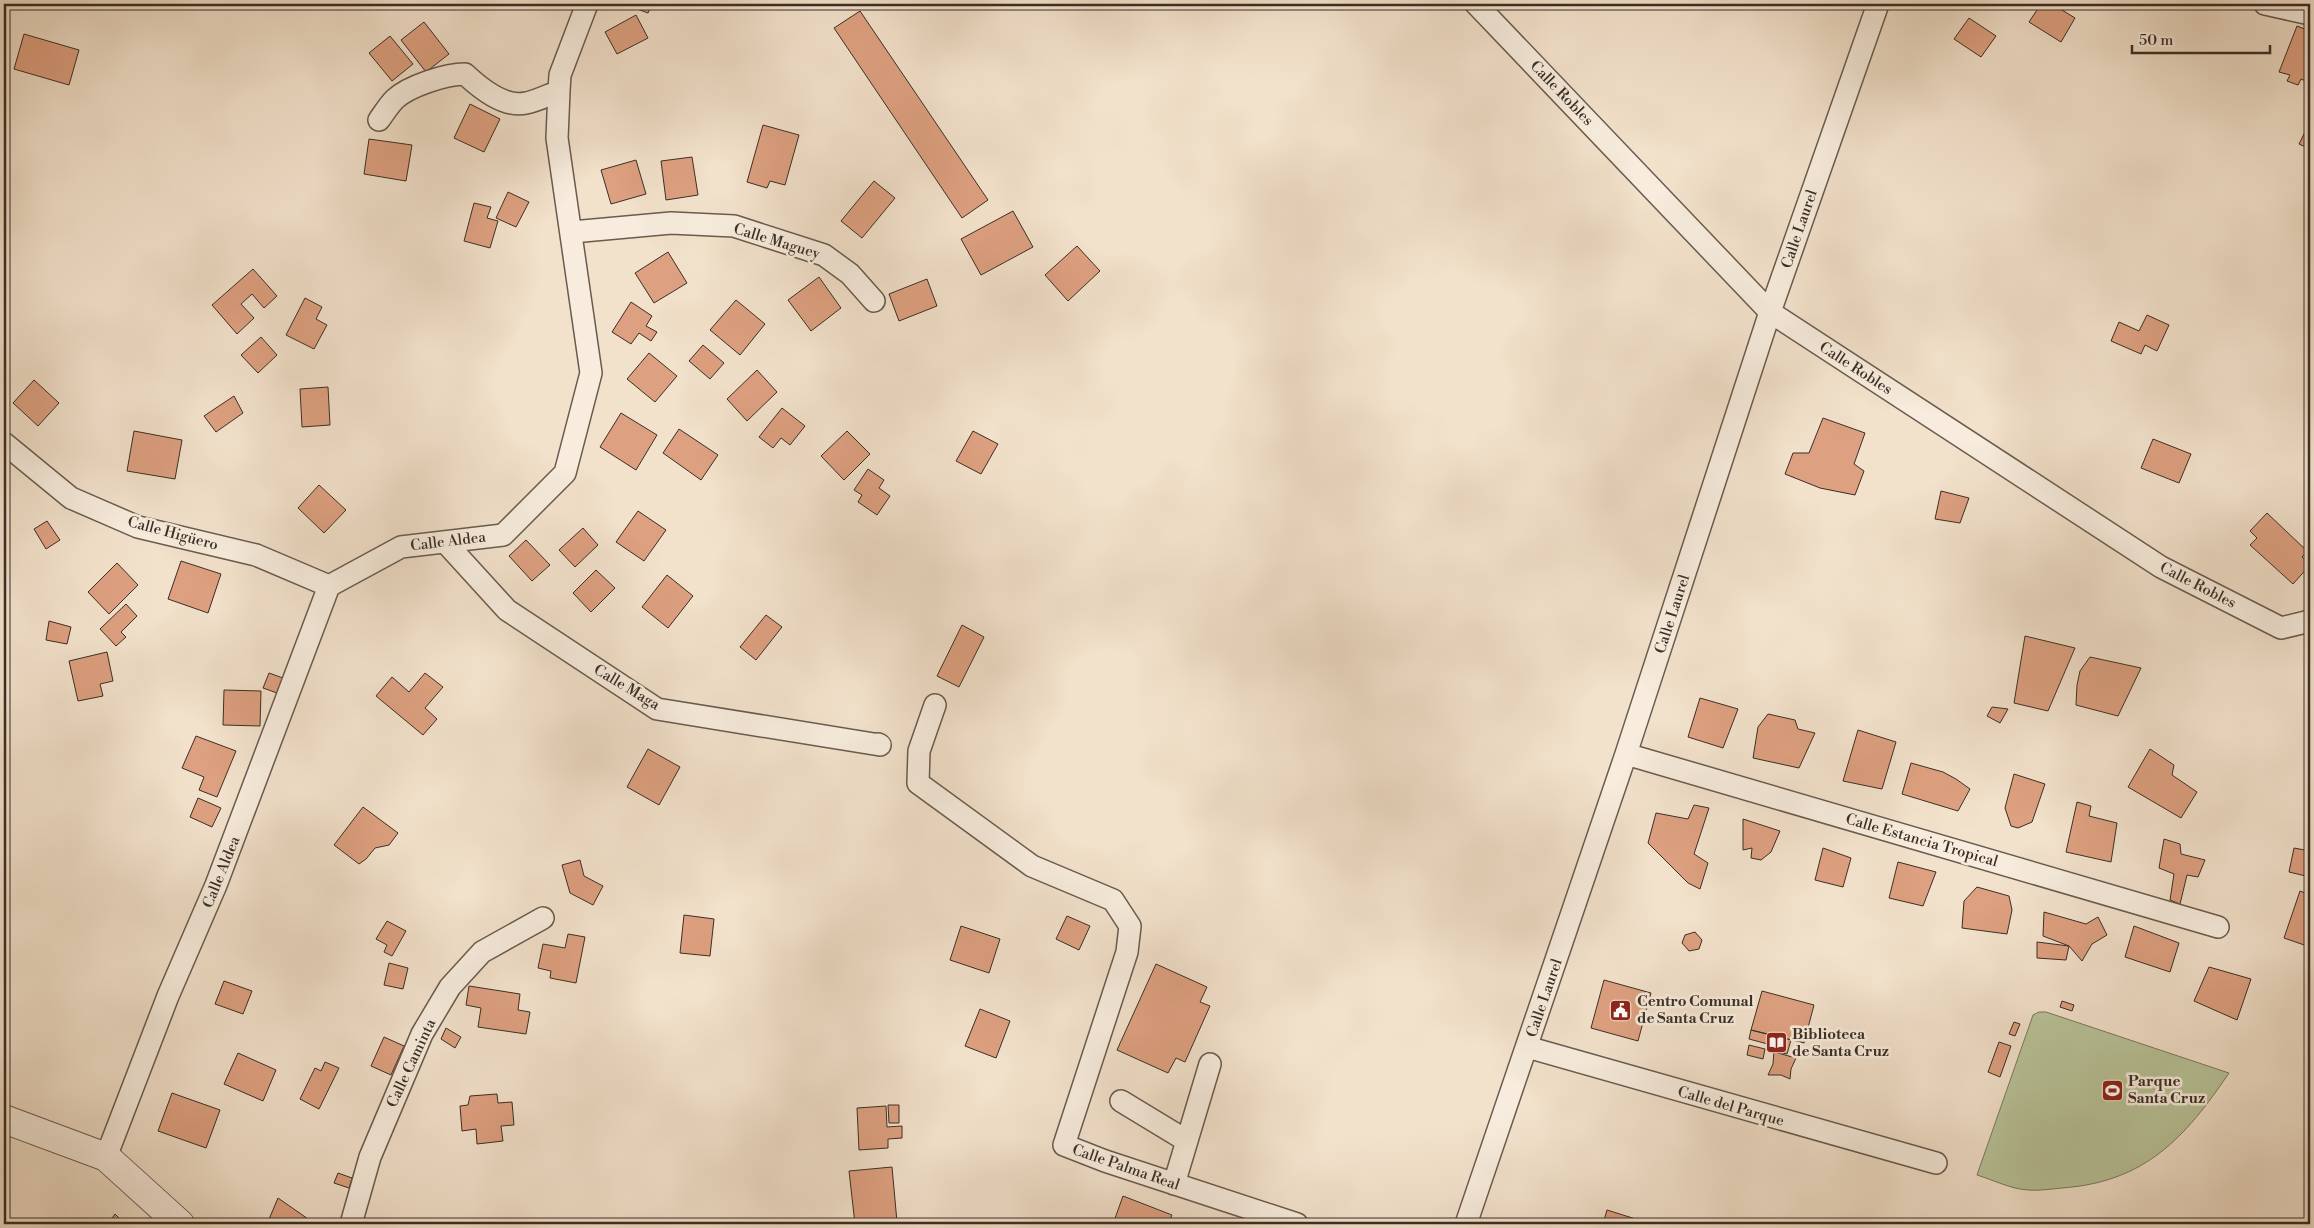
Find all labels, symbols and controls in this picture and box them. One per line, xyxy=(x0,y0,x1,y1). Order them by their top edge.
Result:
scale bar xyxy=(2132,22,2269,54)
text: 50 m xyxy=(2139,31,2173,50)
street label: Calle Robles xyxy=(1526,57,1597,130)
street label: Calle Laurel xyxy=(1777,187,1822,271)
street label: Calle Maguey xyxy=(731,219,823,264)
street label: Calle Robles xyxy=(1816,338,1896,399)
street label: Calle Higüero xyxy=(125,512,220,555)
street label: Calle Aldea xyxy=(409,527,487,556)
street label: Calle Robles xyxy=(2156,558,2239,613)
street label: Calle Laurel xyxy=(1651,572,1694,656)
street label: Calle Maga xyxy=(590,660,664,715)
street label: Calle Estancia Tropical xyxy=(1843,810,2001,871)
street label: Calle Aldea xyxy=(198,833,245,911)
street label: Calle Laurel xyxy=(1522,956,1567,1040)
place label: Centro Comunal de Santa Cruz xyxy=(1637,992,1754,1028)
public building icon: Centro Comunal de Santa Cruz xyxy=(1609,998,1633,1022)
street label: Calle Caminta xyxy=(383,1016,440,1111)
place label: Biblioteca de Santa Cruz xyxy=(1792,1025,1889,1061)
library icon: Biblioteca de Santa Cruz xyxy=(1764,1031,1788,1055)
place label: Parque Santa Cruz xyxy=(2128,1072,2205,1108)
sports icon: Parque Santa Cruz xyxy=(2100,1078,2124,1102)
street label: Calle del Parque xyxy=(1675,1082,1786,1131)
street label: Calle Palma Real xyxy=(1069,1140,1183,1195)

